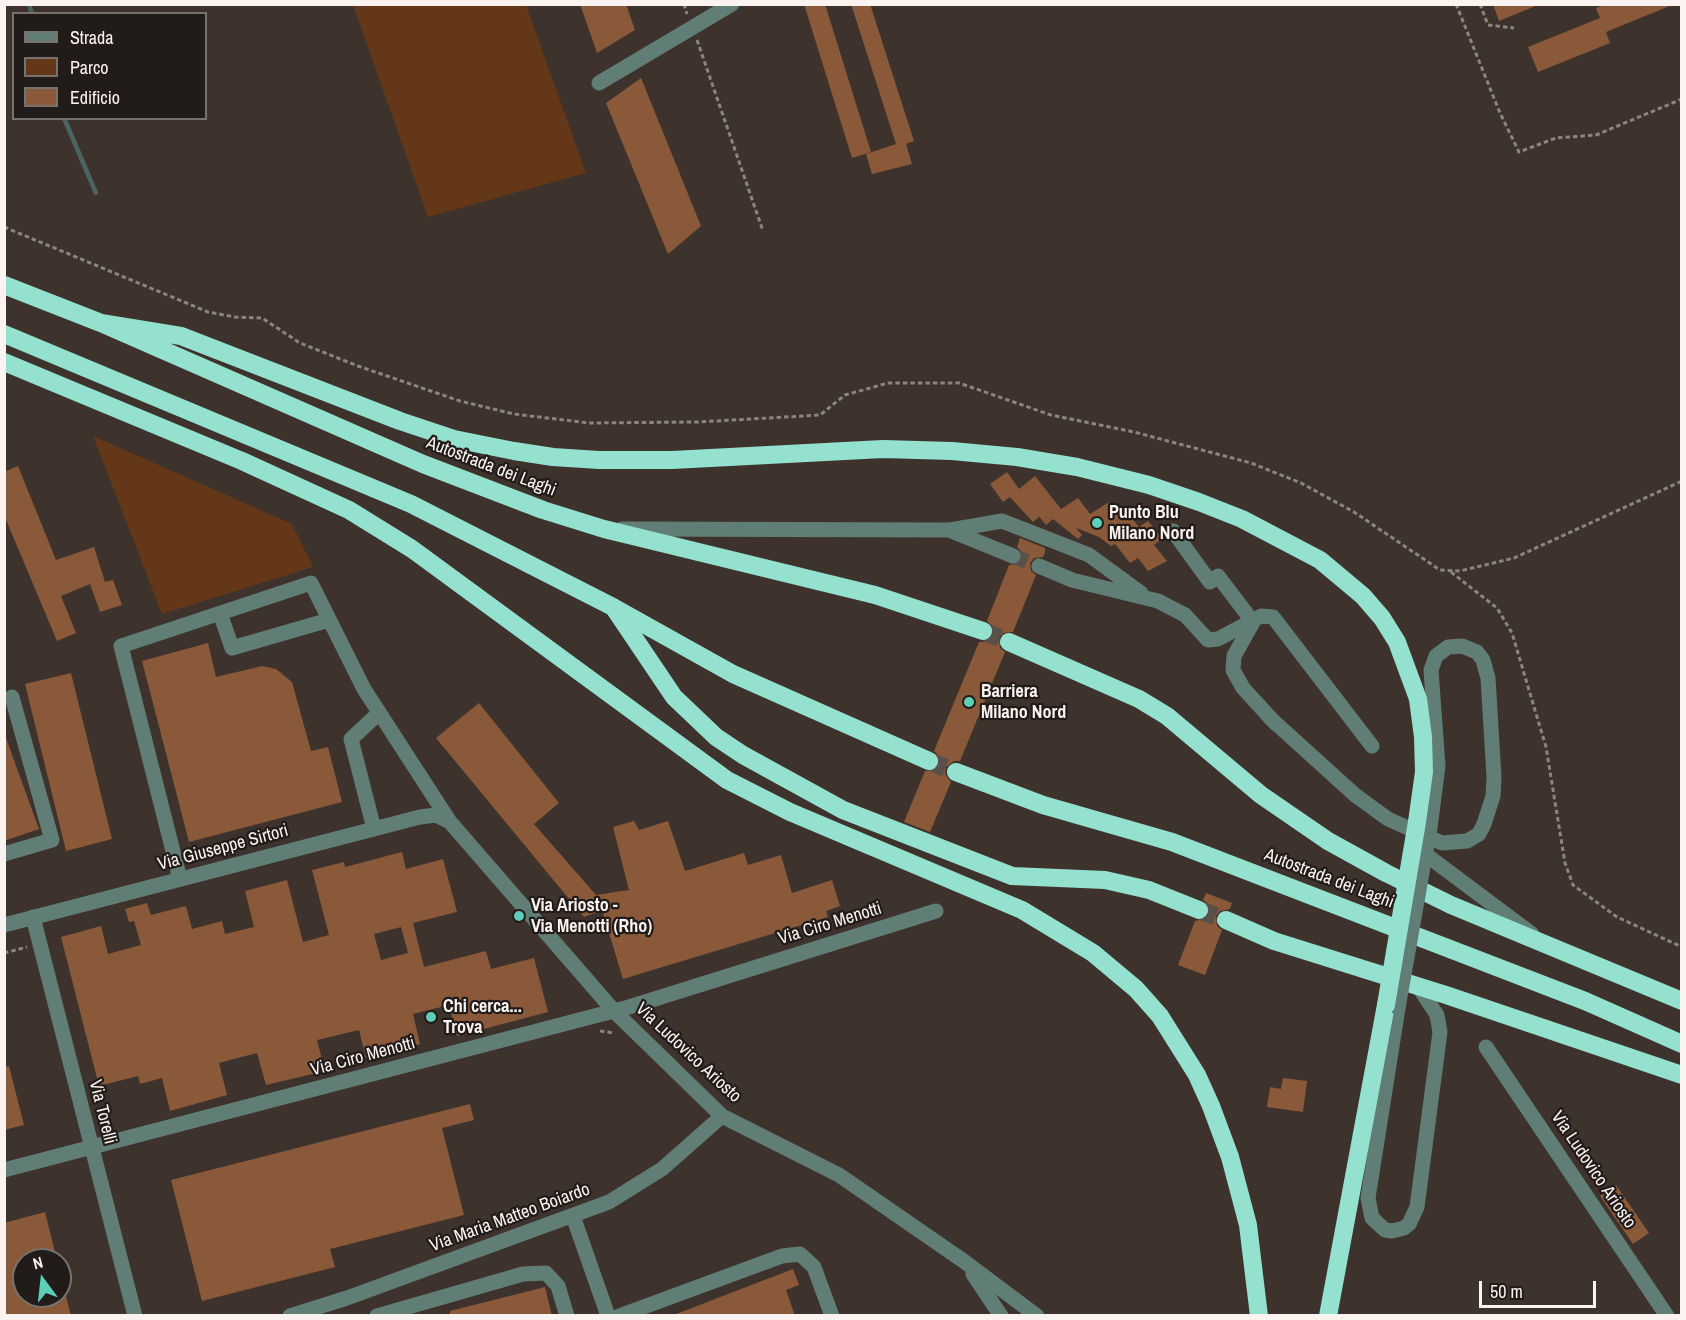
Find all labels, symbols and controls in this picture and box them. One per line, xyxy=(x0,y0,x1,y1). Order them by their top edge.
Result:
legend xyxy=(12,12,207,120)
text: Strada xyxy=(70,25,114,50)
text: Parco xyxy=(70,55,109,80)
text: Edificio xyxy=(70,85,120,110)
street label: Autostrada dei Laghi xyxy=(423,432,559,502)
place label: Punto Blu Milano Nord xyxy=(1109,502,1194,544)
marker: Punto Blu Milano Nord xyxy=(1090,516,1104,530)
place label: Barriera Milano Nord xyxy=(981,681,1066,724)
marker: Barriera Milano Nord xyxy=(962,695,976,709)
street label: Via Giuseppe Sirtori xyxy=(155,820,291,876)
street label: Autostrada dei Laghi xyxy=(1261,844,1397,914)
place label: Via Ariosto - Via Menotti (Rho) xyxy=(531,895,652,938)
street label: Via Ciro Menotti xyxy=(776,898,884,950)
marker: Via Ariosto - Via Menotti (Rho) xyxy=(512,909,526,923)
place label: Chi cerca... Trova xyxy=(443,996,522,1038)
street label: Via Ludovico Ariosto xyxy=(631,998,745,1108)
marker: Chi cerca... Trova xyxy=(424,1010,438,1024)
street label: Via Ciro Menotti xyxy=(308,1033,418,1081)
street label: Via Torelli xyxy=(84,1078,120,1146)
street label: Via Ludovico Ariosto xyxy=(1546,1107,1640,1233)
street label: Via Maria Matteo Boiardo xyxy=(427,1179,593,1257)
north arrow xyxy=(12,1248,72,1308)
text: N xyxy=(30,1251,45,1274)
scale bar xyxy=(1482,1269,1599,1307)
text: 50 m xyxy=(1490,1279,1523,1304)

